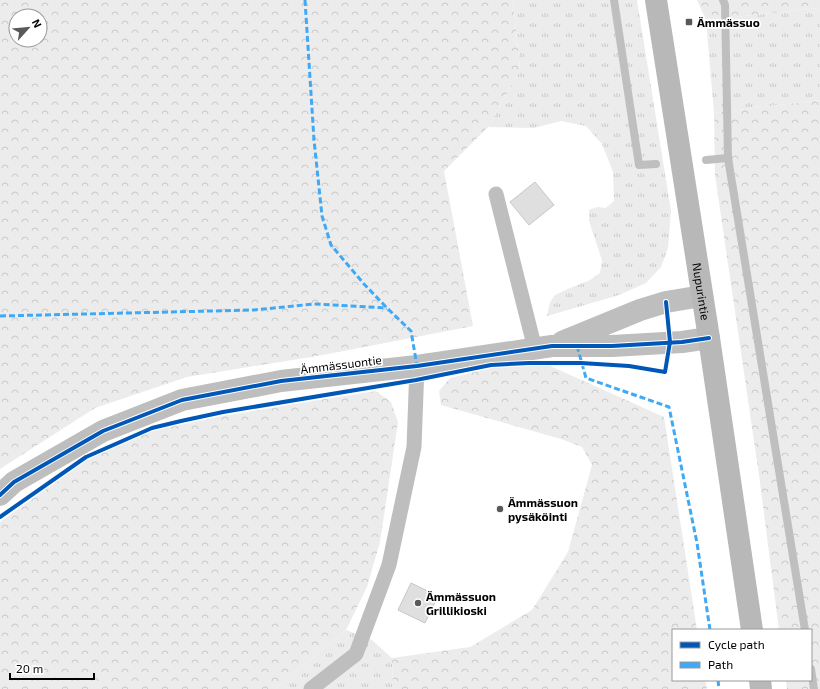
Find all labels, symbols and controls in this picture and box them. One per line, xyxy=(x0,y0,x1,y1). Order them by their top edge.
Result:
north arrow xyxy=(8,8,48,48)
place label: Ämmässuo xyxy=(697,15,760,29)
text: N xyxy=(30,17,45,30)
marker: Ämmässuo xyxy=(684,17,694,27)
street label: Nupurintie xyxy=(690,262,713,321)
street label: Ämmässuontie xyxy=(300,352,382,376)
place label: Ämmässuon pysäköinti xyxy=(508,495,578,524)
marker: Ämmässuon pysäköinti xyxy=(495,504,505,514)
place label: Ämmässuon Grillikioski xyxy=(426,589,496,617)
marker: Ämmässuon Grillikioski xyxy=(413,598,423,608)
legend xyxy=(672,629,812,681)
text: Cycle path xyxy=(708,637,765,651)
scale bar xyxy=(10,655,94,681)
text: Path xyxy=(708,657,733,671)
text: 20 m xyxy=(16,661,43,675)

